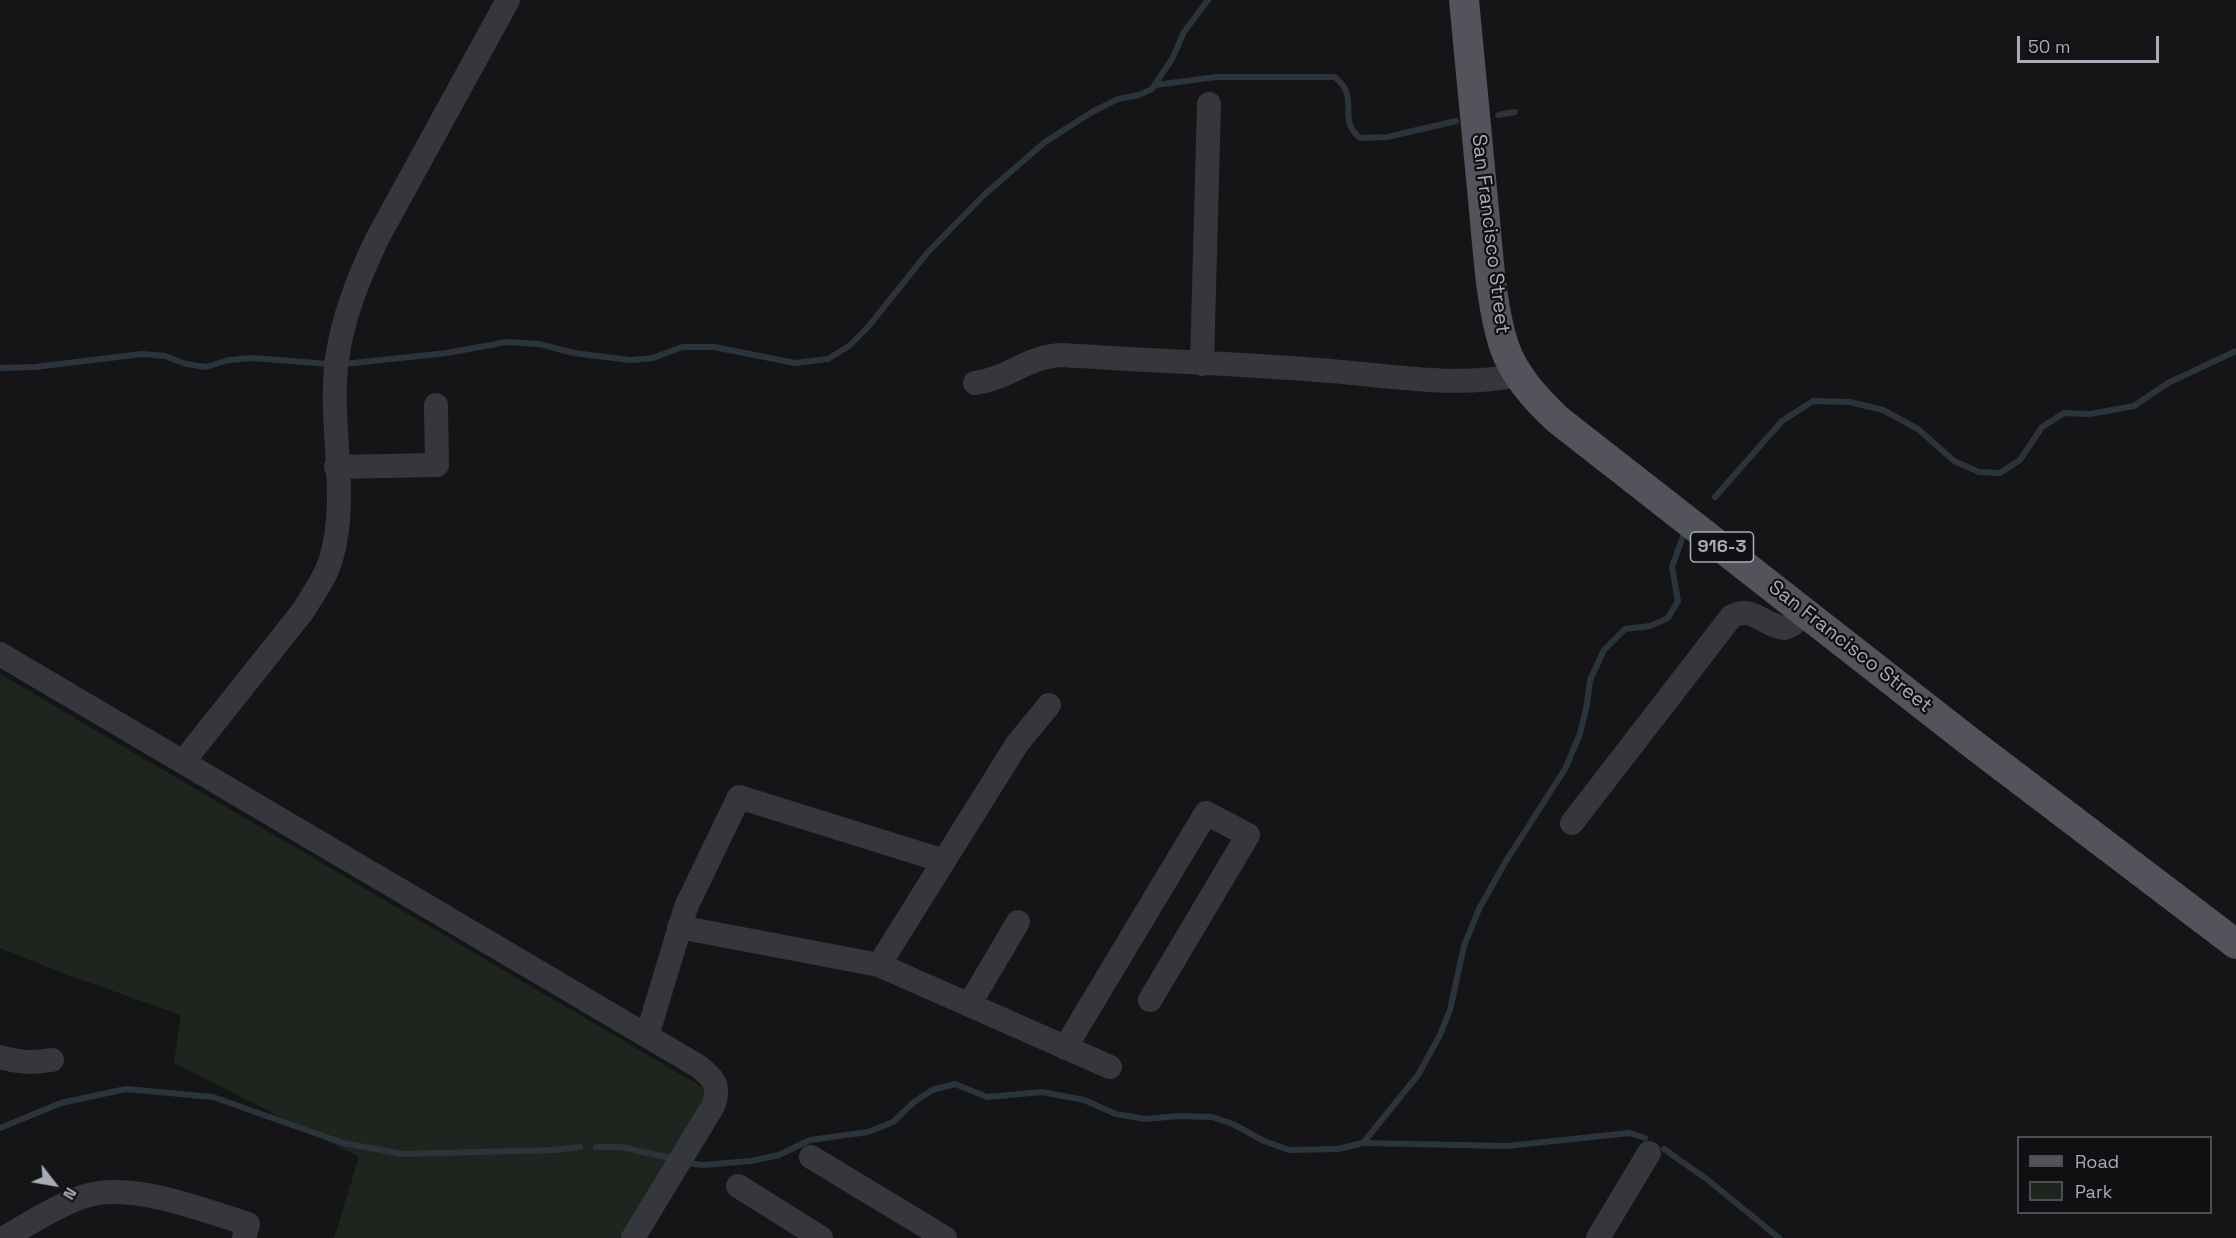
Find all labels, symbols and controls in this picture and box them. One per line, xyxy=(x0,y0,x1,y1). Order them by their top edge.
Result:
scale bar xyxy=(2020,24,2162,62)
text: 50 m xyxy=(2028,35,2070,58)
street label: San Francisco Street xyxy=(1466,133,1514,335)
road number: 916-3 xyxy=(1690,532,1754,562)
street label: San Francisco Street xyxy=(1763,576,1937,718)
legend xyxy=(2017,1136,2212,1214)
text: Road xyxy=(2075,1150,2119,1173)
north arrow xyxy=(24,1154,84,1214)
text: Park xyxy=(2075,1180,2112,1203)
text: N xyxy=(58,1184,82,1204)

